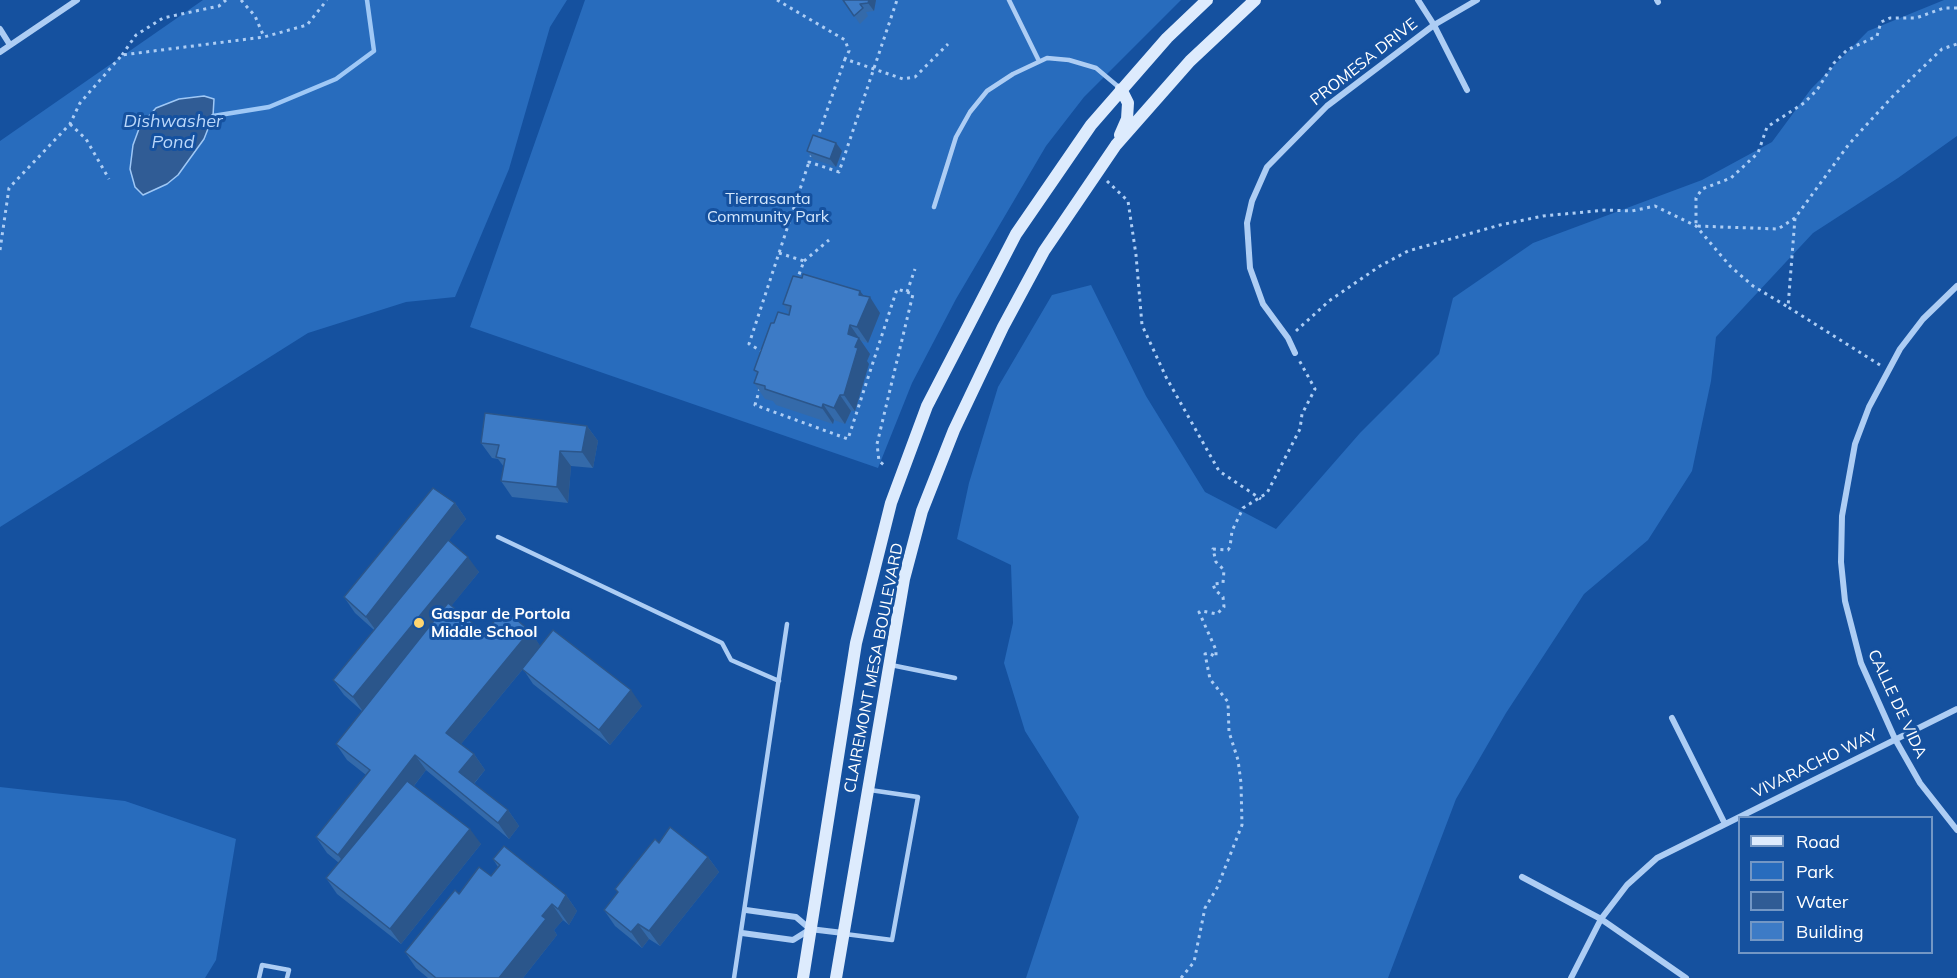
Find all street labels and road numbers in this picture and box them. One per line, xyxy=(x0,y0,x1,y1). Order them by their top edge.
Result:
street label: PROMESA DRIVE xyxy=(1307,14,1421,110)
street label: CLAIREMONT MESA BOULEVARD xyxy=(840,541,908,795)
street label: CALLE DE VIDA xyxy=(1863,647,1931,761)
street label: VIVARACHO WAY xyxy=(1749,725,1881,803)

